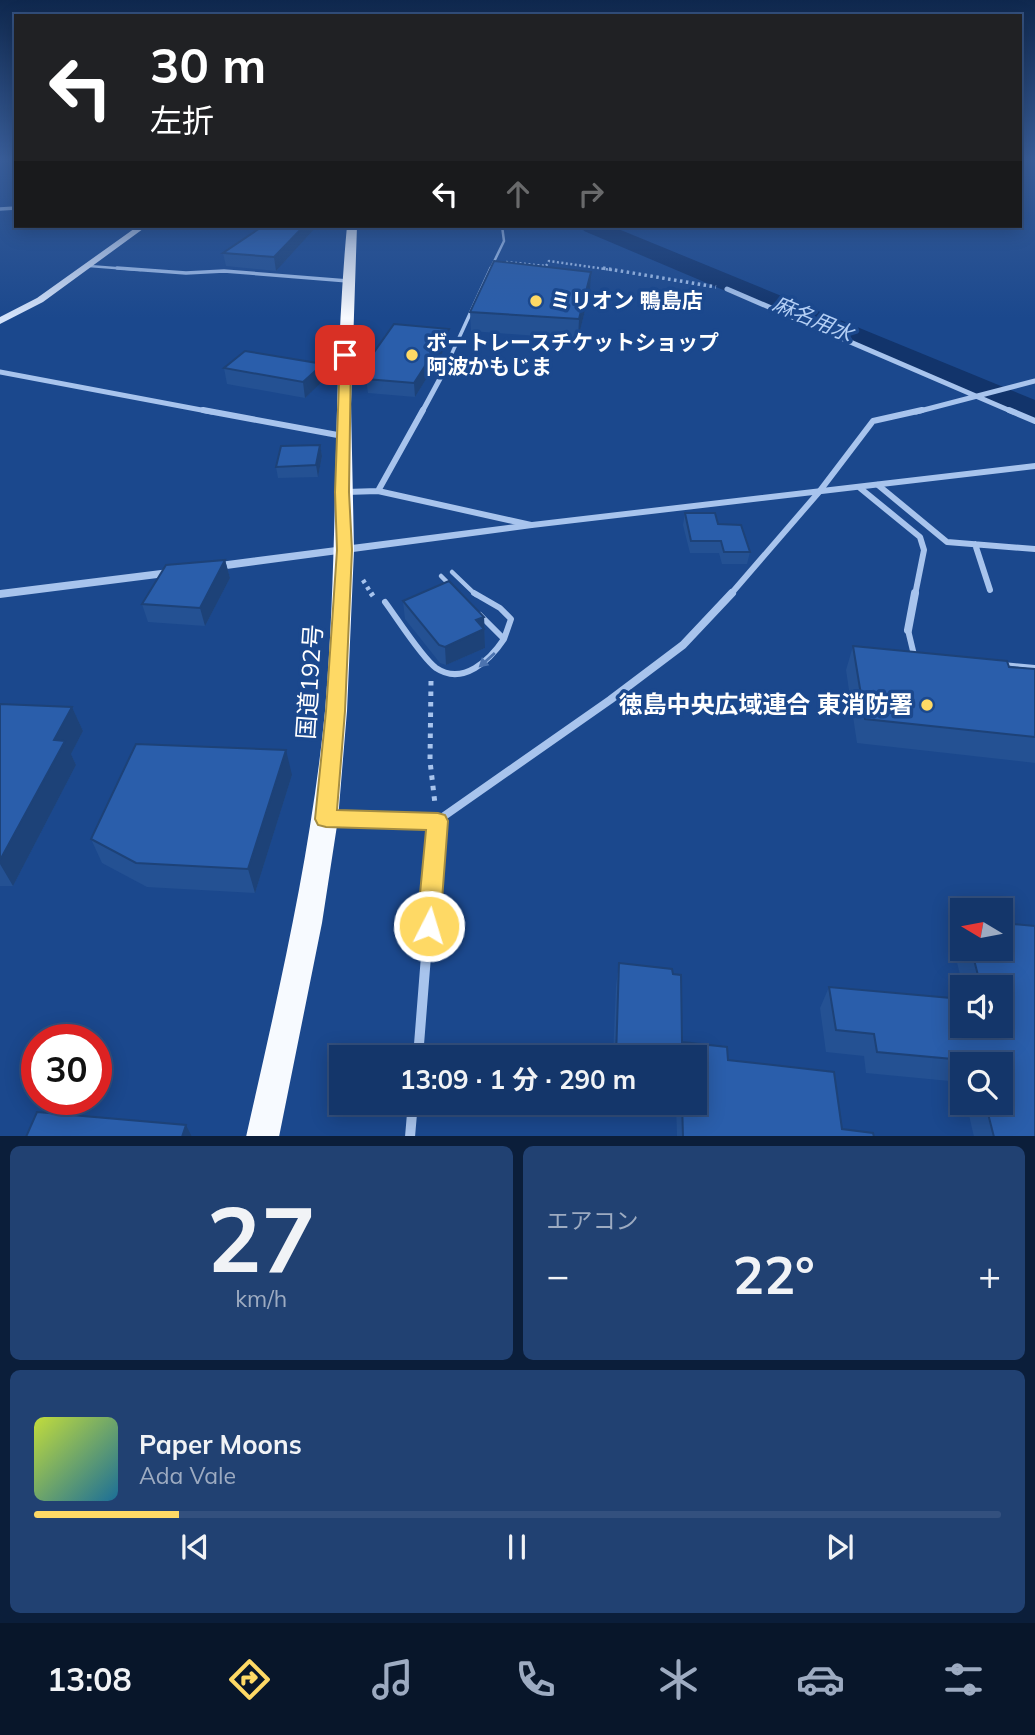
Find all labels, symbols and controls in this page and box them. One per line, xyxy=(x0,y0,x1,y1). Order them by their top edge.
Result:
text: 30 m xyxy=(150,34,266,95)
icon: left xyxy=(35,42,126,133)
text: 左折 xyxy=(150,100,214,140)
icon: left xyxy=(426,175,464,213)
icon: ahead xyxy=(499,175,537,213)
icon: right xyxy=(572,175,610,213)
place label: ミリオン 鴨島店 xyxy=(550,287,703,313)
water label: 麻名用水 xyxy=(770,290,859,347)
marker: ミリオン 鴨島店 xyxy=(528,293,544,309)
pin xyxy=(315,325,375,385)
place label: ボートレースチケットショップ 阿波かもじま xyxy=(426,329,719,379)
icon: arrive xyxy=(326,336,364,374)
marker: ボートレースチケットショップ 阿波かもじま xyxy=(404,347,420,363)
street label: 国道192号 xyxy=(290,623,328,740)
one-way arrow xyxy=(478,652,496,668)
place label: 徳島中央広域連合 東消防署 xyxy=(618,689,913,719)
marker: 徳島中央広域連合 東消防署 xyxy=(919,697,935,713)
position arrow xyxy=(392,889,466,963)
north arrow xyxy=(950,898,1013,961)
map controls xyxy=(950,898,1013,1115)
button: sound xyxy=(950,975,1013,1038)
speed limit sign: 30 xyxy=(21,1024,112,1115)
button: search xyxy=(950,1052,1013,1115)
text: 13:09 · 1 分 · 290 m xyxy=(400,1063,636,1096)
text: 27 xyxy=(207,1181,316,1295)
text: エアコン xyxy=(547,1206,639,1235)
text: 22° xyxy=(733,1242,815,1307)
text: − xyxy=(547,1251,569,1299)
text: + xyxy=(978,1251,1001,1299)
text: km/h xyxy=(235,1284,287,1313)
text: Paper Moons xyxy=(139,1428,302,1461)
text: Ada Vale xyxy=(139,1461,236,1490)
icon: previous xyxy=(176,1528,214,1566)
icon: pause xyxy=(498,1528,536,1566)
icon: next xyxy=(821,1528,859,1566)
icon: directions xyxy=(225,1655,274,1704)
icon: music xyxy=(368,1655,417,1704)
icon: phone xyxy=(511,1655,560,1704)
icon: climate xyxy=(654,1655,703,1704)
icon: car xyxy=(796,1655,845,1704)
icon: filters xyxy=(939,1655,988,1704)
text: 13:08 xyxy=(47,1659,132,1699)

